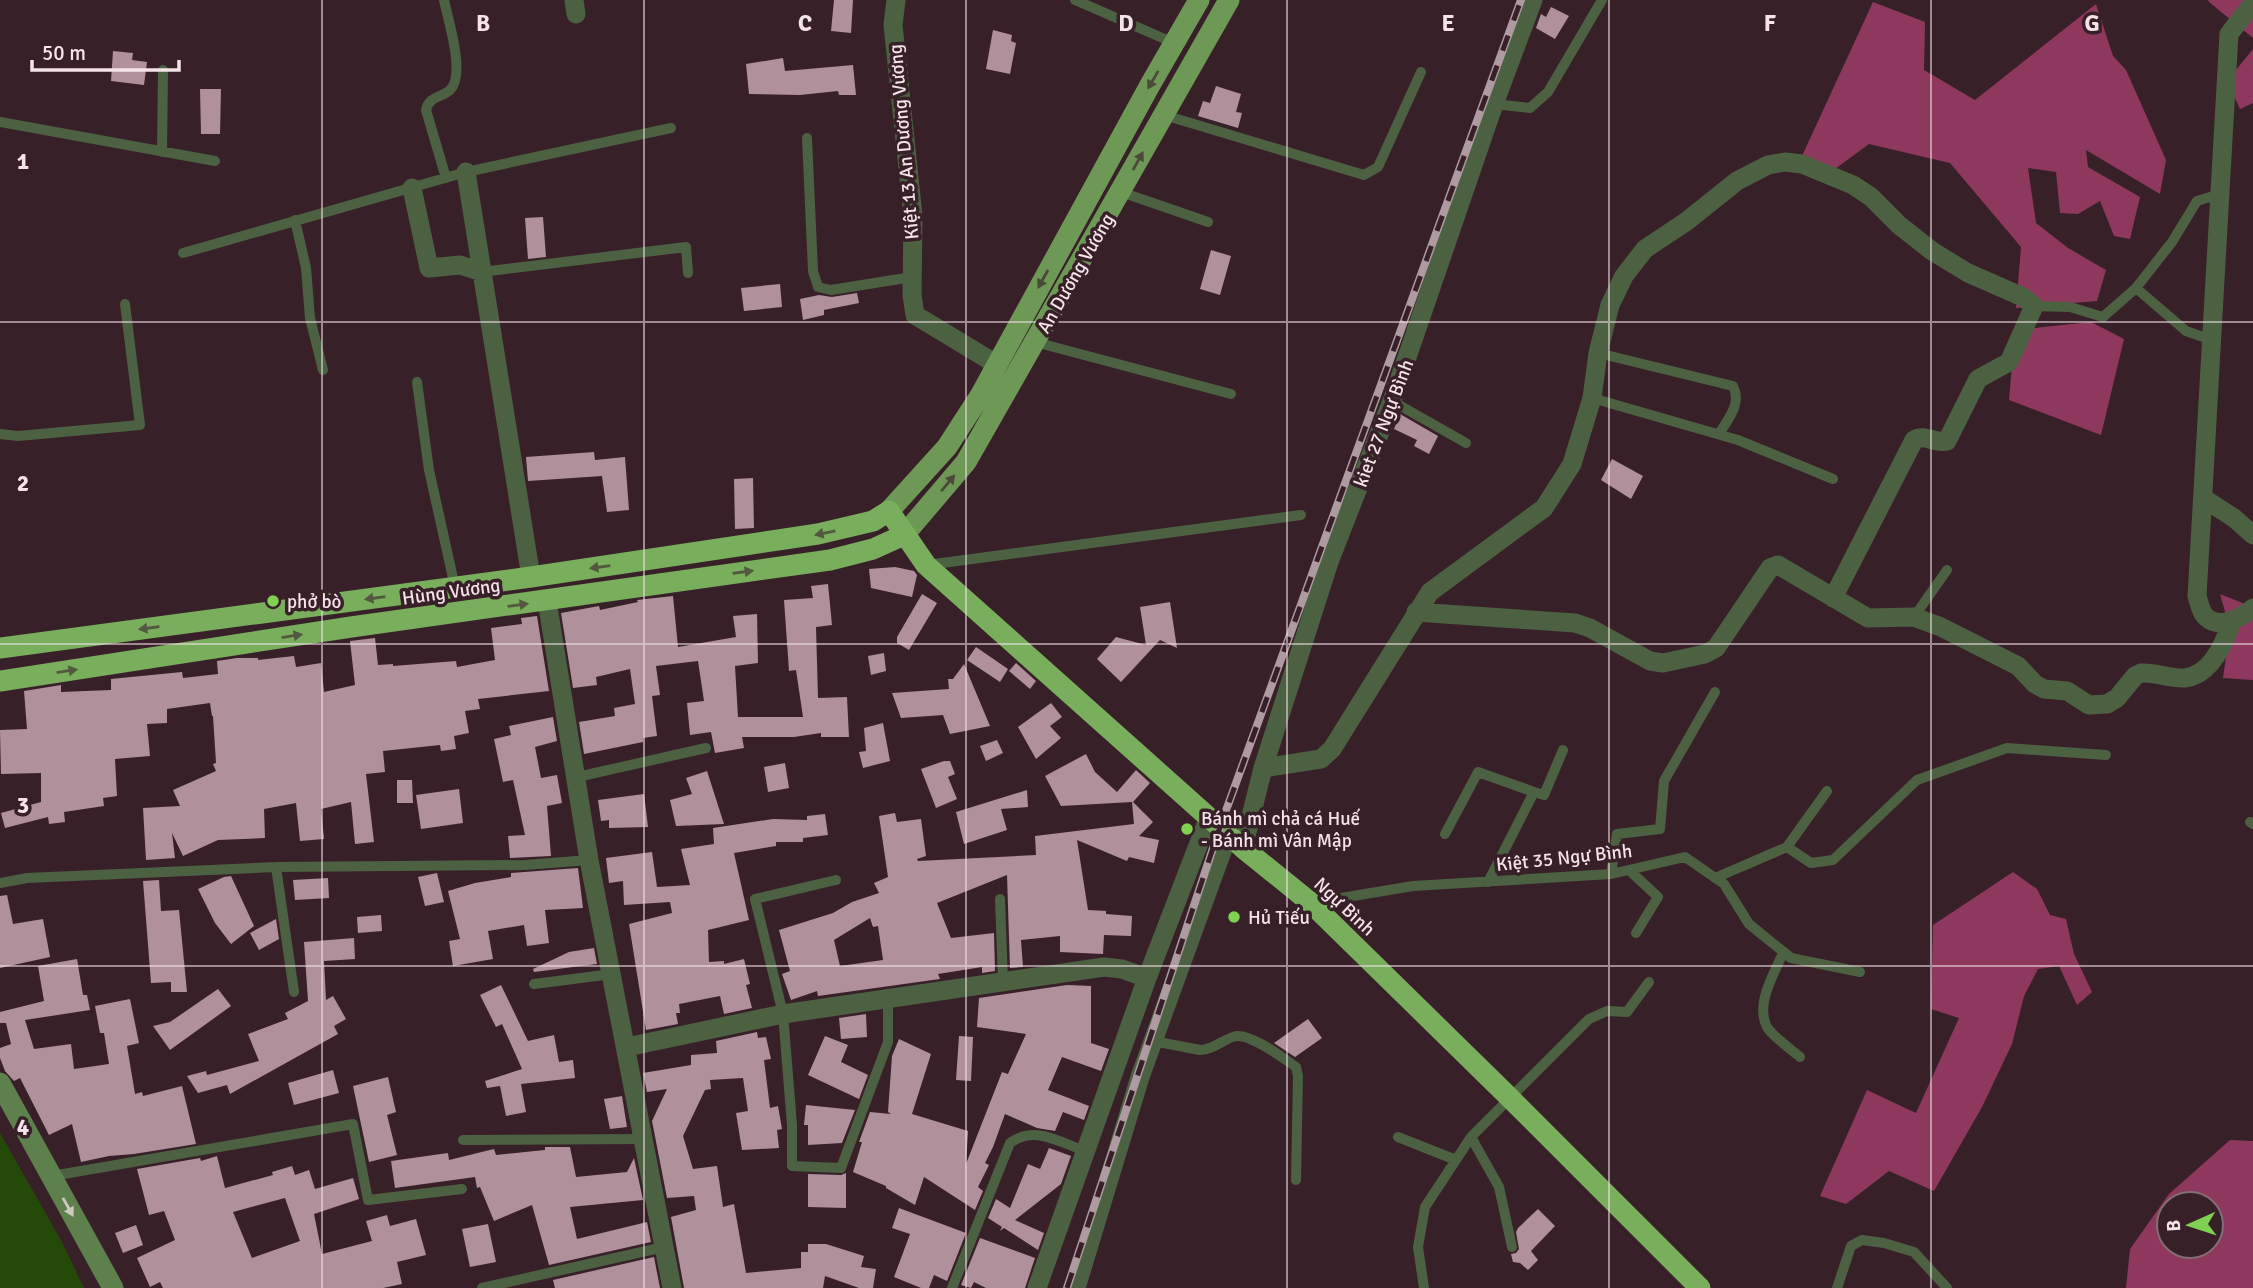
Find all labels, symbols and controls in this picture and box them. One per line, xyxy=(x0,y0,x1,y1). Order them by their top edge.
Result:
text: B xyxy=(476,9,490,38)
text: C xyxy=(798,9,812,38)
text: D xyxy=(1118,9,1134,38)
text: E xyxy=(1441,9,1455,38)
text: F xyxy=(1764,9,1776,38)
text: G xyxy=(2084,9,2100,38)
scale bar xyxy=(32,28,178,72)
text: 50 m xyxy=(42,40,86,66)
street label: Kiệt 13 An Dương Vương xyxy=(883,43,924,241)
one-way arrow xyxy=(1147,71,1159,90)
text: 1 xyxy=(17,147,29,176)
one-way arrow xyxy=(1132,151,1144,170)
street label: An Dương Vương xyxy=(1032,209,1120,338)
one-way arrow xyxy=(1037,270,1049,290)
street label: kiet 27 Ngự Bình xyxy=(1349,356,1419,491)
text: 2 xyxy=(17,469,29,498)
one-way arrow xyxy=(940,474,955,491)
one-way arrow xyxy=(814,527,836,538)
one-way arrow xyxy=(589,562,611,573)
one-way arrow xyxy=(732,567,754,578)
street label: Hùng Vương xyxy=(401,573,502,611)
place label: phở bò xyxy=(287,590,342,614)
marker: phở bò xyxy=(265,593,281,609)
one-way arrow xyxy=(364,593,386,604)
one-way arrow xyxy=(507,599,529,610)
one-way arrow xyxy=(138,623,160,634)
one-way arrow xyxy=(281,630,303,641)
one-way arrow xyxy=(57,665,79,676)
text: 3 xyxy=(17,791,29,820)
place label: Bánh mì chả cá Huế - Bánh mì Vân Mập xyxy=(1201,807,1361,853)
marker: Bánh mì chả cá Huế - Bánh mì Vân Mập xyxy=(1179,821,1195,837)
street label: Kiệt 35 Ngự Bình xyxy=(1495,839,1633,877)
street label: Ngự Bình xyxy=(1309,872,1380,941)
place label: Hủ Tiếu xyxy=(1248,906,1310,930)
marker: Hủ Tiếu xyxy=(1226,909,1242,925)
text: 4 xyxy=(17,1113,29,1142)
north arrow xyxy=(2155,1190,2225,1260)
one-way arrow xyxy=(62,1198,74,1217)
text: B xyxy=(2162,1219,2186,1232)

